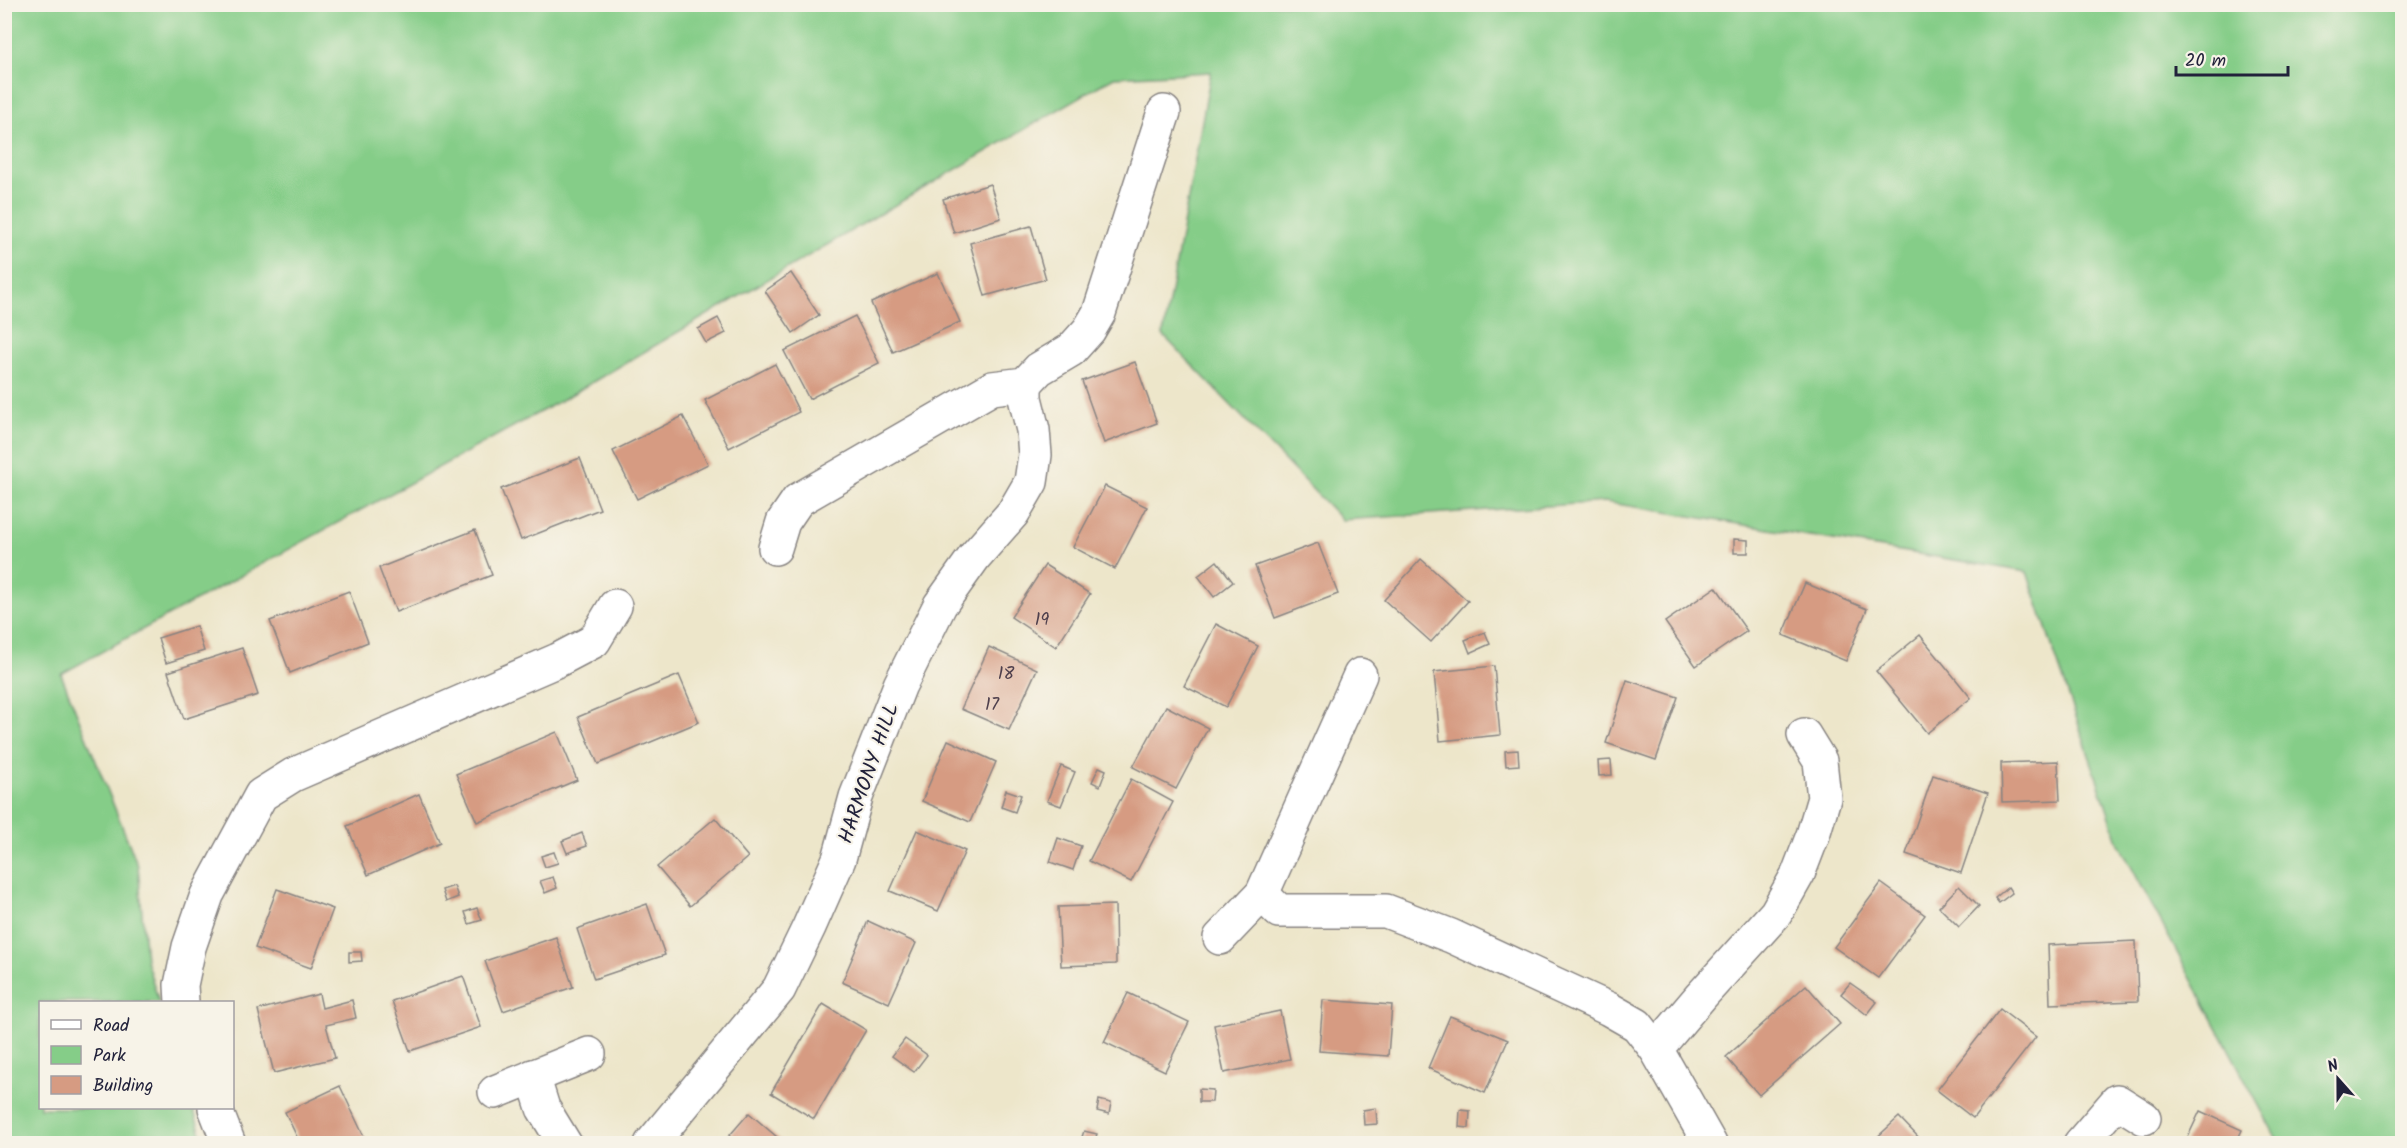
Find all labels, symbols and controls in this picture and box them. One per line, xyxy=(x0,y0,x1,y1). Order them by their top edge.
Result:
scale bar xyxy=(2176,39,2288,77)
text: 20 m xyxy=(2185,47,2226,76)
house number: 19 xyxy=(1035,606,1049,635)
house number: 18 xyxy=(998,660,1014,689)
house number: 17 xyxy=(985,691,1000,720)
street label: HARMONY HILL xyxy=(830,699,909,848)
legend xyxy=(39,1001,234,1109)
text: Road xyxy=(93,1012,130,1041)
text: Park xyxy=(93,1042,126,1071)
north arrow xyxy=(2308,1049,2368,1109)
text: N xyxy=(2324,1053,2342,1080)
text: Building xyxy=(93,1072,153,1101)

